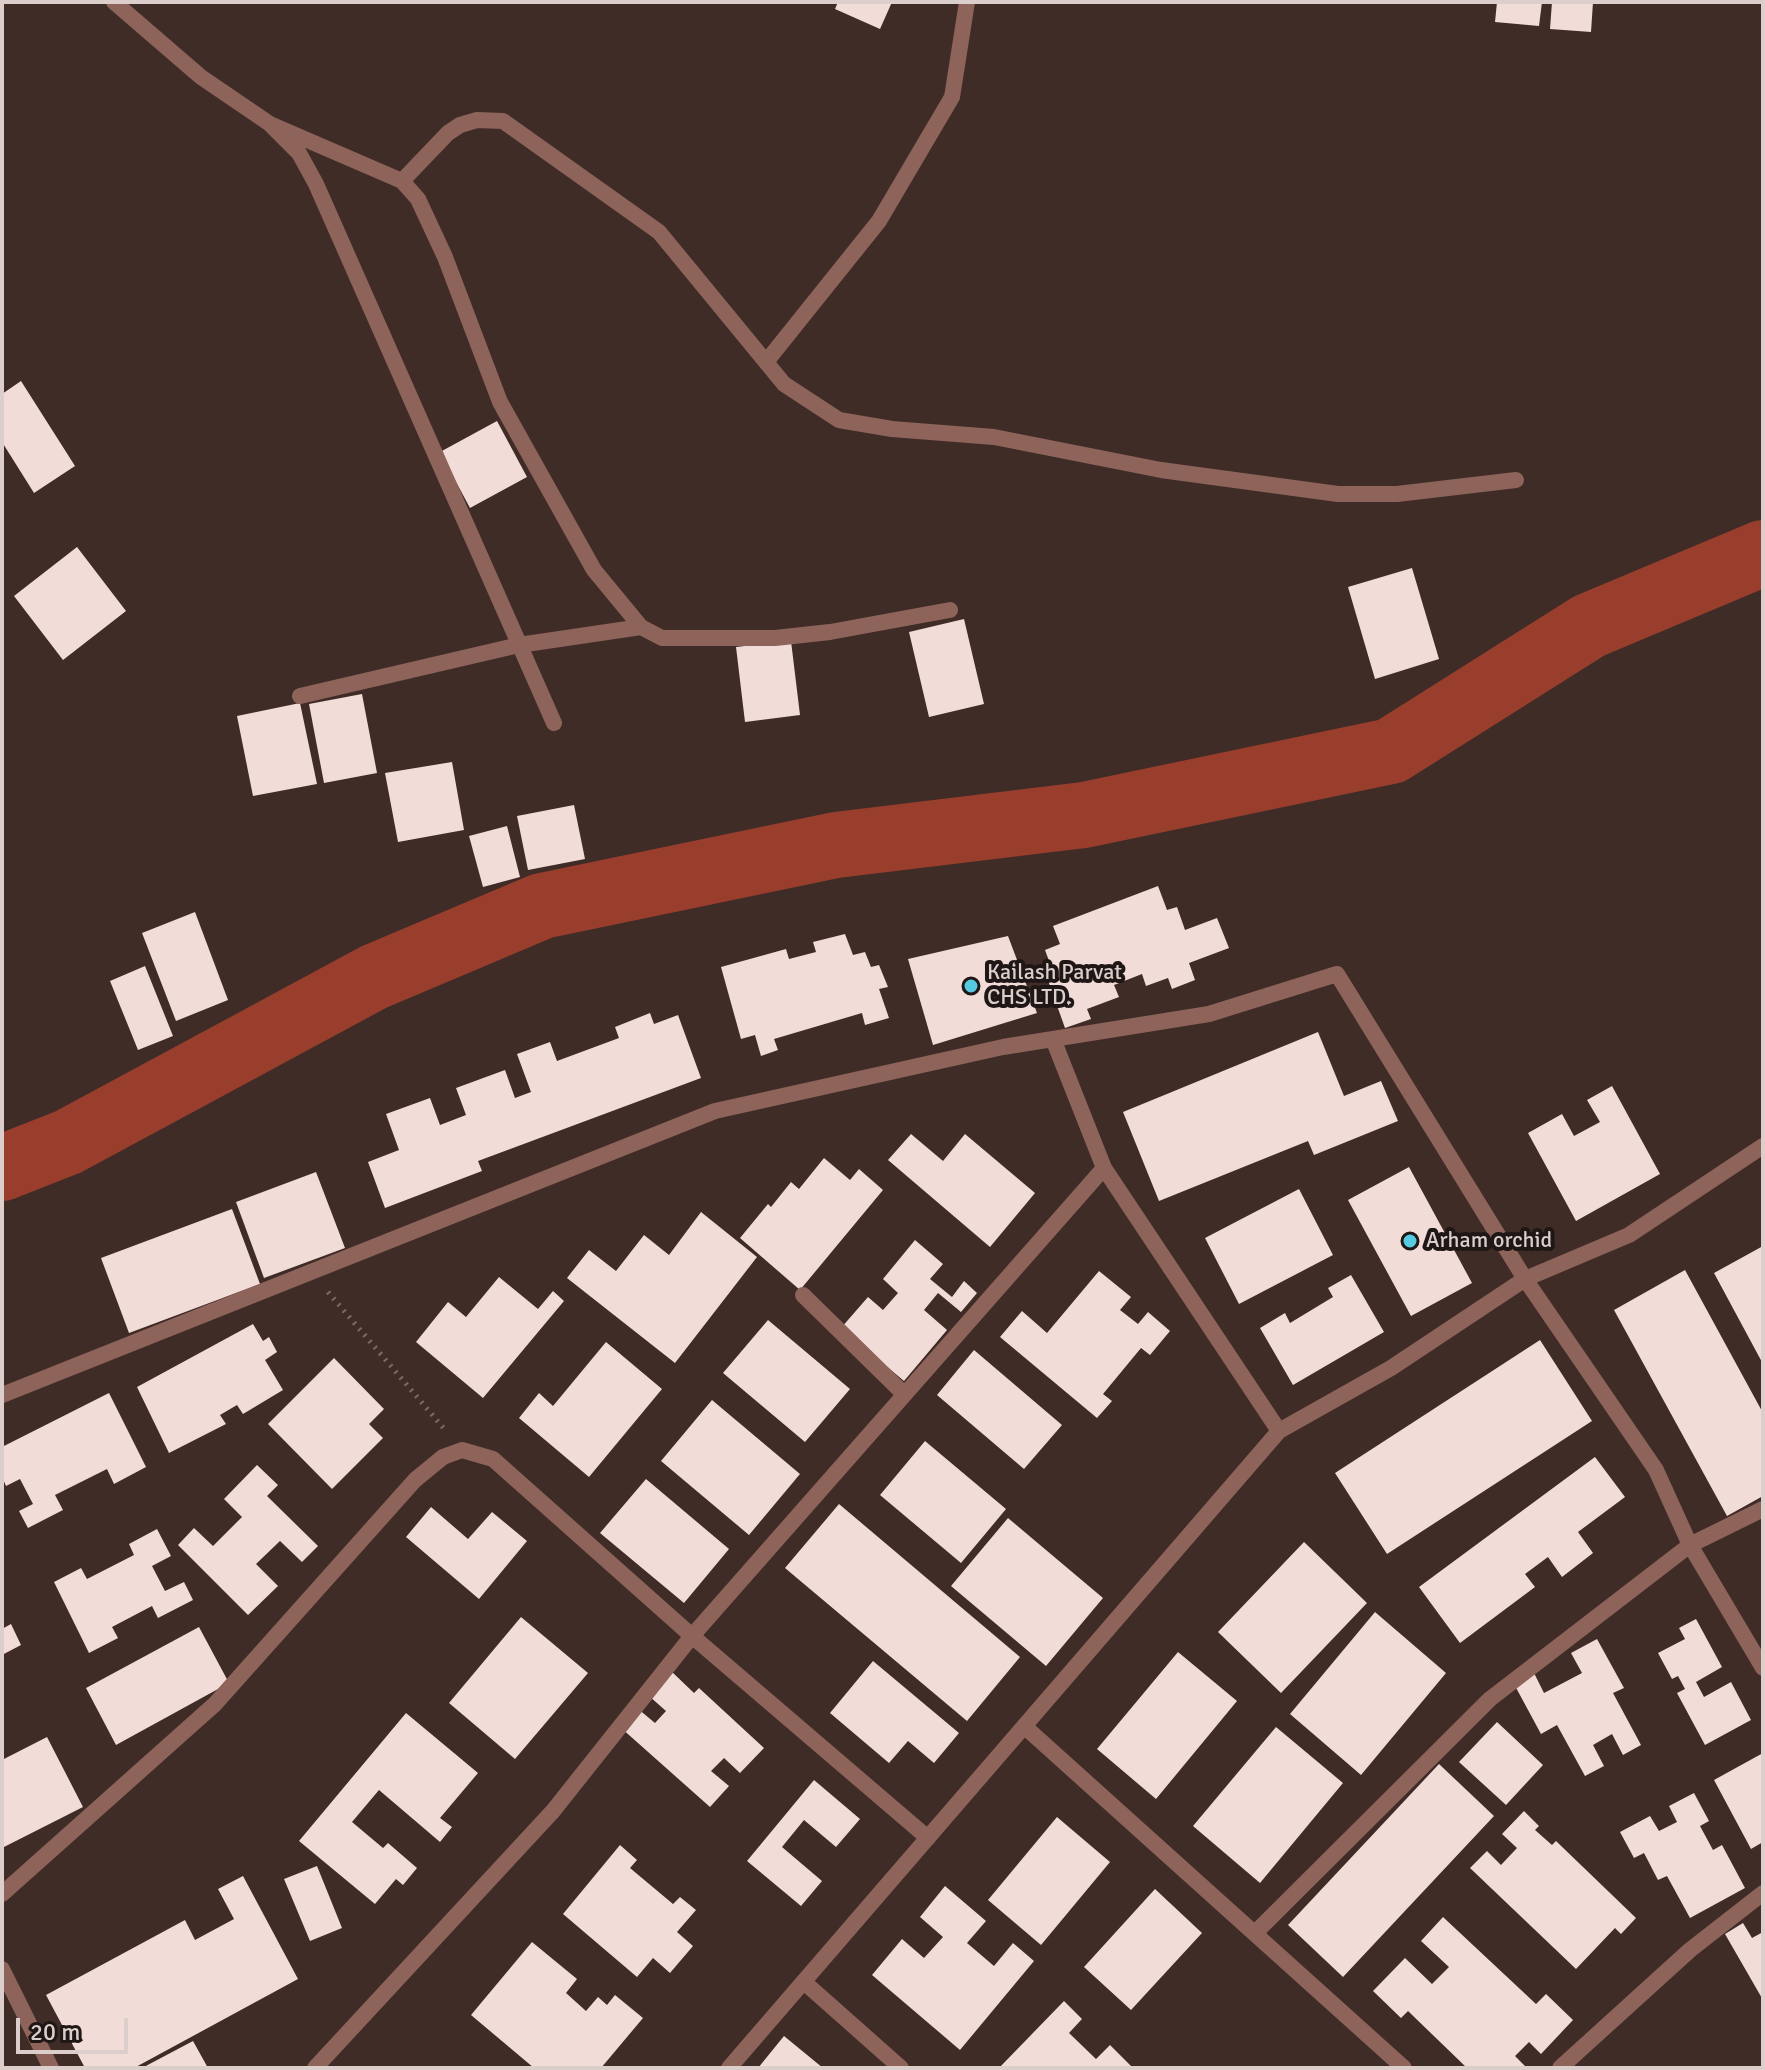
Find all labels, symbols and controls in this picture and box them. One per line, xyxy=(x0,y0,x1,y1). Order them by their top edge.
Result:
place label: Kailash Parvat CHS LTD. xyxy=(987,960,1122,1012)
marker: Kailash Parvat CHS LTD. xyxy=(962,977,980,995)
place label: Arham orchid xyxy=(1426,1228,1552,1254)
marker: Arham orchid xyxy=(1401,1232,1419,1250)
scale bar xyxy=(20,2002,132,2052)
text: 20 m xyxy=(30,2017,80,2047)

